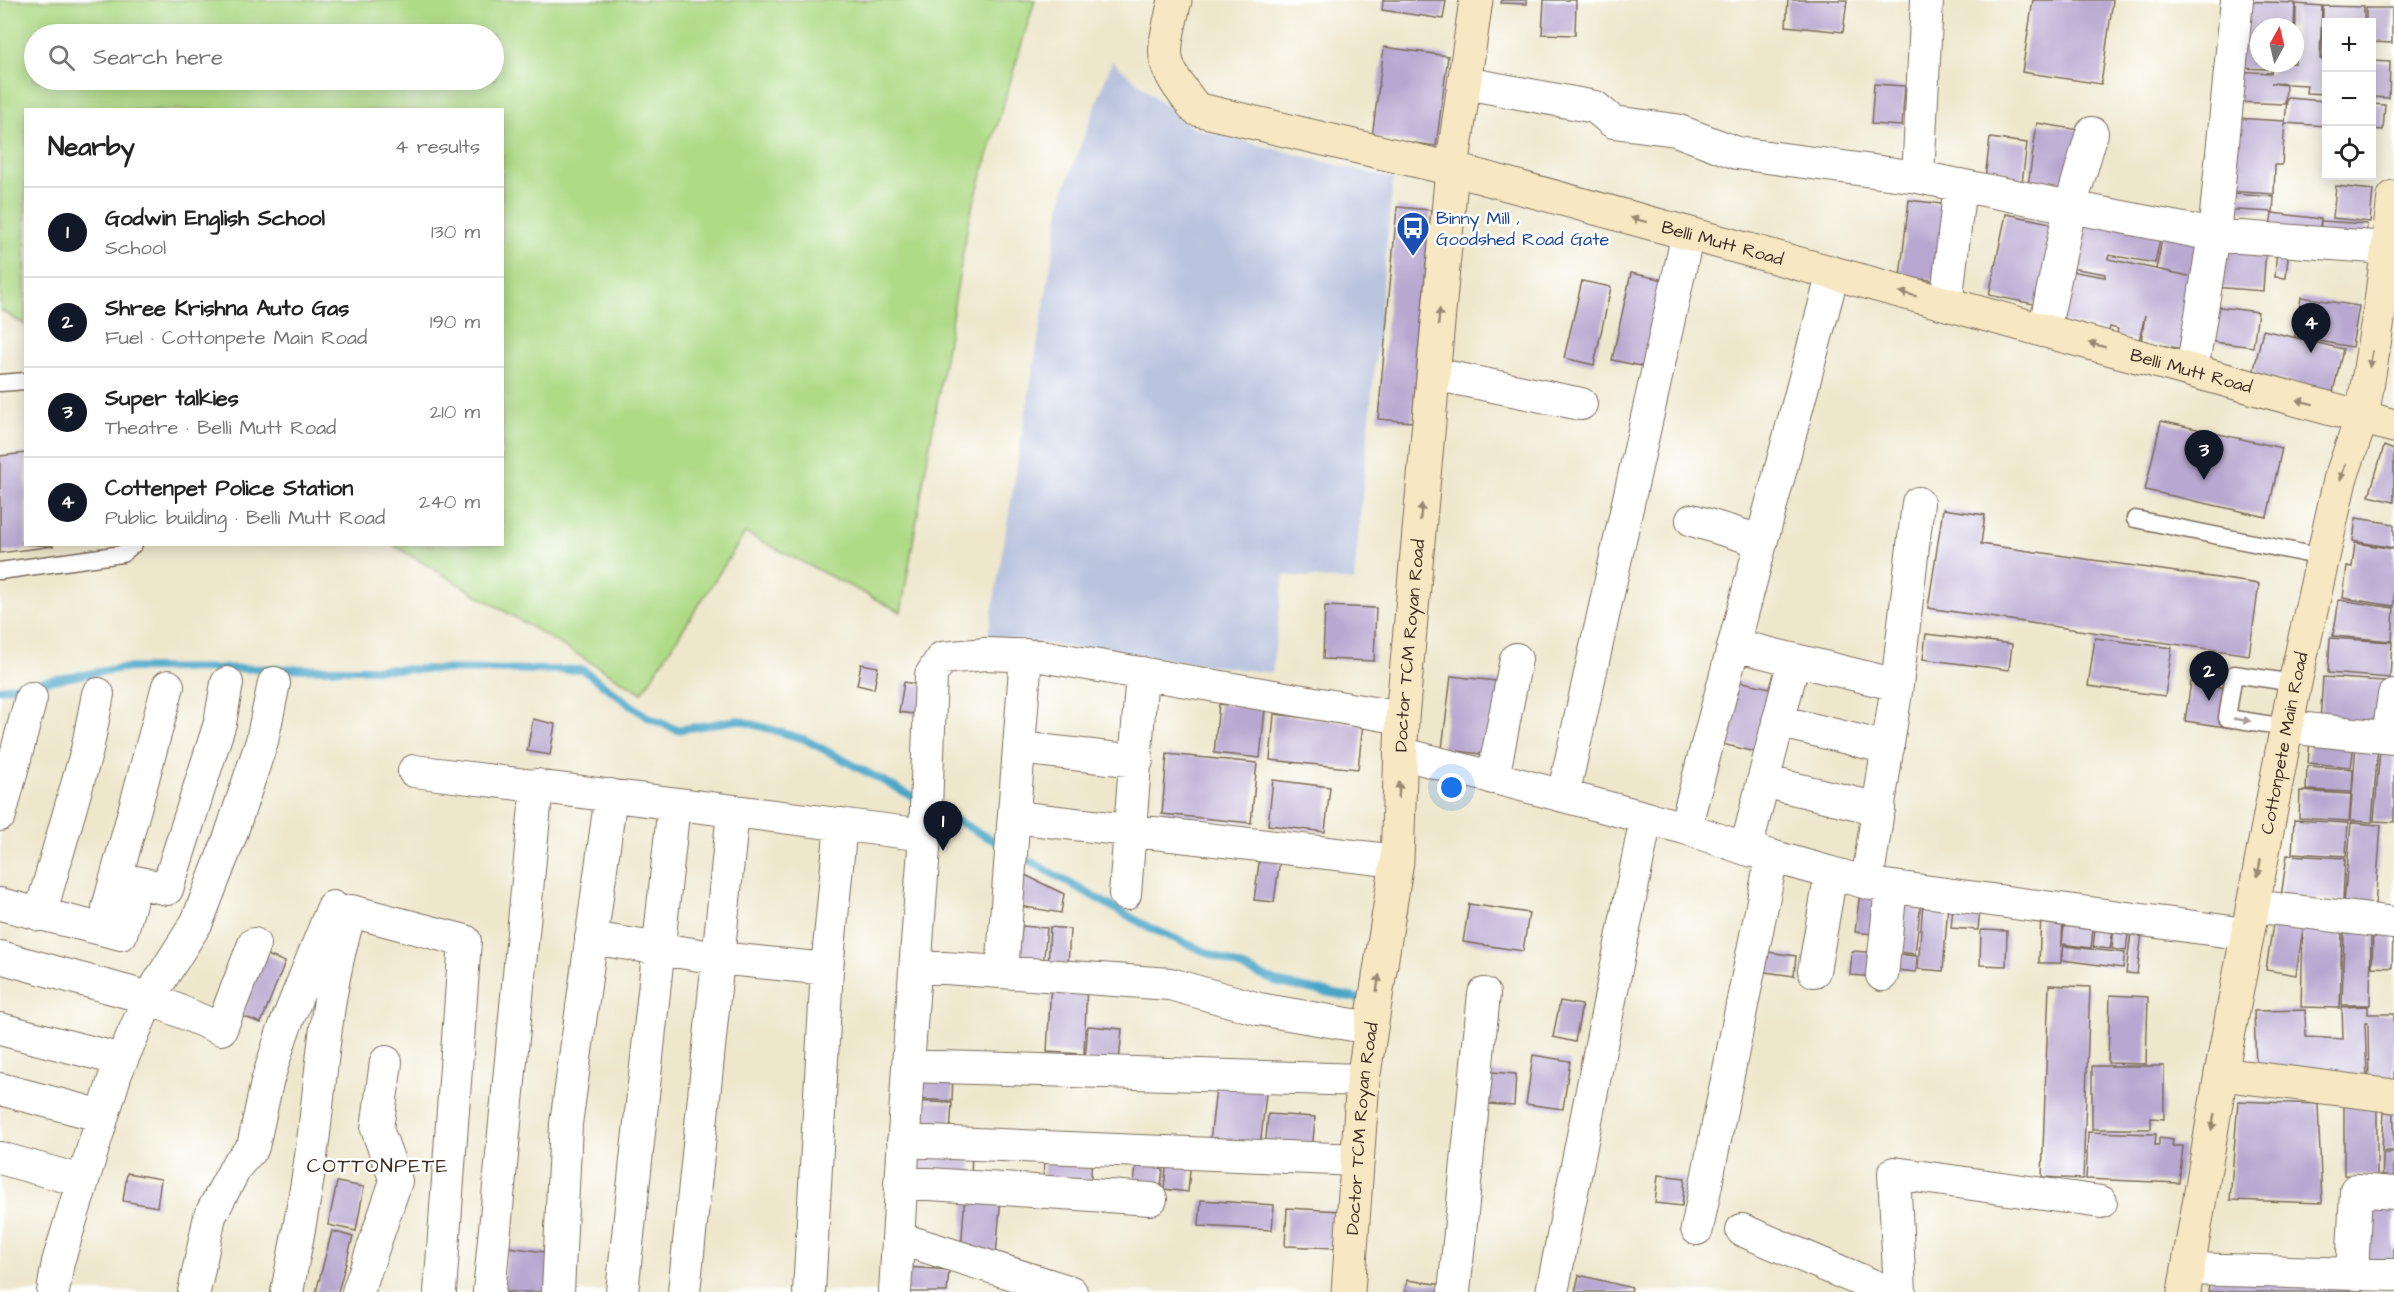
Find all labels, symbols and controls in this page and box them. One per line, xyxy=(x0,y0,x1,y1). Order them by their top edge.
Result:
north arrow xyxy=(2250,18,2304,72)
map controls xyxy=(2322,18,2376,180)
button: + xyxy=(2322,18,2376,72)
search box xyxy=(24,24,504,90)
icon: search xyxy=(45,41,78,74)
text: Search here xyxy=(93,42,223,73)
button: − xyxy=(2322,72,2376,126)
button: locate xyxy=(2322,126,2376,180)
text: Nearby xyxy=(48,129,135,165)
text: 4 results xyxy=(395,133,480,161)
text: Godwin English School xyxy=(105,203,325,234)
place label: Binny Mill , Goodshed Road Gate xyxy=(1436,206,1610,252)
bus stop icon: Binny Mill , Goodshed Road Gate xyxy=(1395,210,1431,257)
one-way arrow xyxy=(1630,215,1648,224)
street label: Belli Mutt Road xyxy=(1659,215,1786,272)
text: 1 xyxy=(66,218,69,246)
text: 130 m xyxy=(431,218,480,246)
text: School xyxy=(105,234,166,262)
one-way arrow xyxy=(1899,289,1917,298)
text: Shree Krishna Auto Gas xyxy=(105,293,349,324)
pin: 4 xyxy=(2292,304,2330,353)
text: 2 xyxy=(62,308,73,336)
text: 190 m xyxy=(430,308,480,336)
one-way arrow xyxy=(1434,308,1444,327)
text: Fuel · Cottonpete Main Road xyxy=(105,324,367,352)
one-way arrow xyxy=(2087,340,2106,350)
street label: Belli Mutt Road xyxy=(2127,343,2255,400)
one-way arrow xyxy=(2367,349,2376,368)
text: Super talkies xyxy=(105,383,239,414)
one-way arrow xyxy=(2296,397,2314,407)
text: 3 xyxy=(62,398,73,426)
text: 210 m xyxy=(430,398,480,426)
text: Theatre · Belli Mutt Road xyxy=(105,414,336,442)
pin: 3 xyxy=(2184,430,2224,480)
one-way arrow xyxy=(2337,463,2347,481)
text: Cottenpet Police Station xyxy=(105,473,353,504)
text: 4 xyxy=(61,488,74,516)
text: 240 m xyxy=(419,488,480,516)
one-way arrow xyxy=(1416,502,1426,521)
text: Public building · Belli Mutt Road xyxy=(105,504,385,532)
street label: Doctor TCM Royan Road xyxy=(1389,538,1431,752)
street label: Cottonpete Main Road xyxy=(2255,650,2314,836)
pin: 2 xyxy=(2190,652,2228,701)
one-way arrow xyxy=(2233,716,2252,725)
your location xyxy=(1437,773,1466,802)
one-way arrow xyxy=(1395,780,1404,799)
pin: 1 xyxy=(924,802,962,851)
one-way arrow xyxy=(2254,859,2263,878)
one-way arrow xyxy=(1374,974,1383,993)
street label: Doctor TCM Royan Road xyxy=(1340,1021,1385,1236)
one-way arrow xyxy=(2208,1113,2217,1132)
district label: COTTONPETE xyxy=(307,1152,449,1180)

